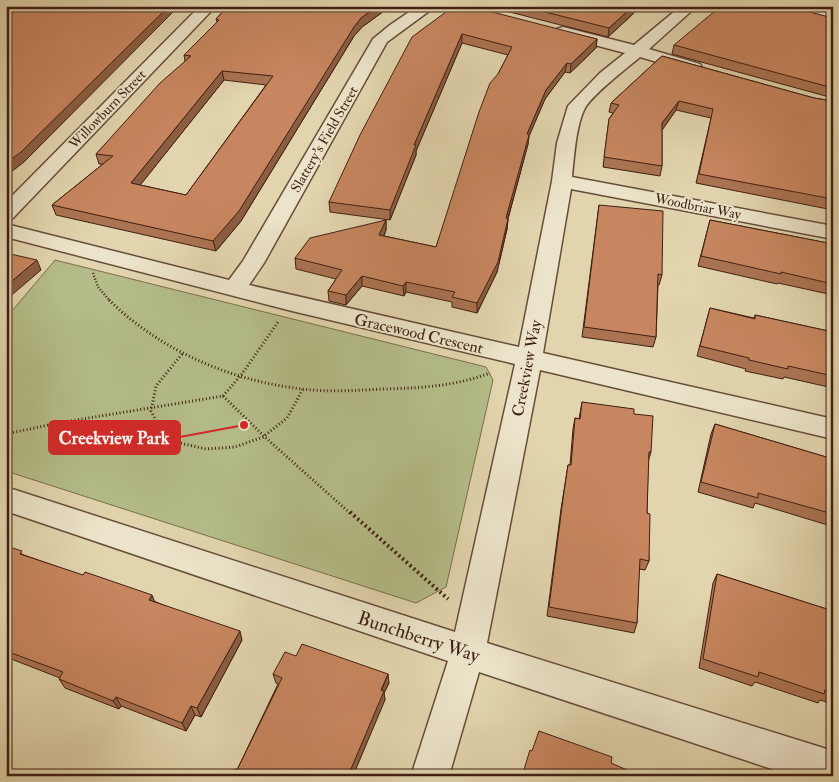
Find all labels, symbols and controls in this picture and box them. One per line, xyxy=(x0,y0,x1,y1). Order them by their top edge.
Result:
street label: Willowburn Street xyxy=(65,66,150,153)
street label: Slattery's Field Street xyxy=(287,83,363,196)
street label: Woodbriar Way xyxy=(652,190,743,224)
street label: Gracewood Crescent xyxy=(352,309,485,359)
street label: Creekview Way xyxy=(508,317,546,418)
callout: Creekview Park xyxy=(49,421,180,454)
text: Creekview Park xyxy=(59,427,170,450)
street label: Bunchberry Way xyxy=(355,606,483,668)

